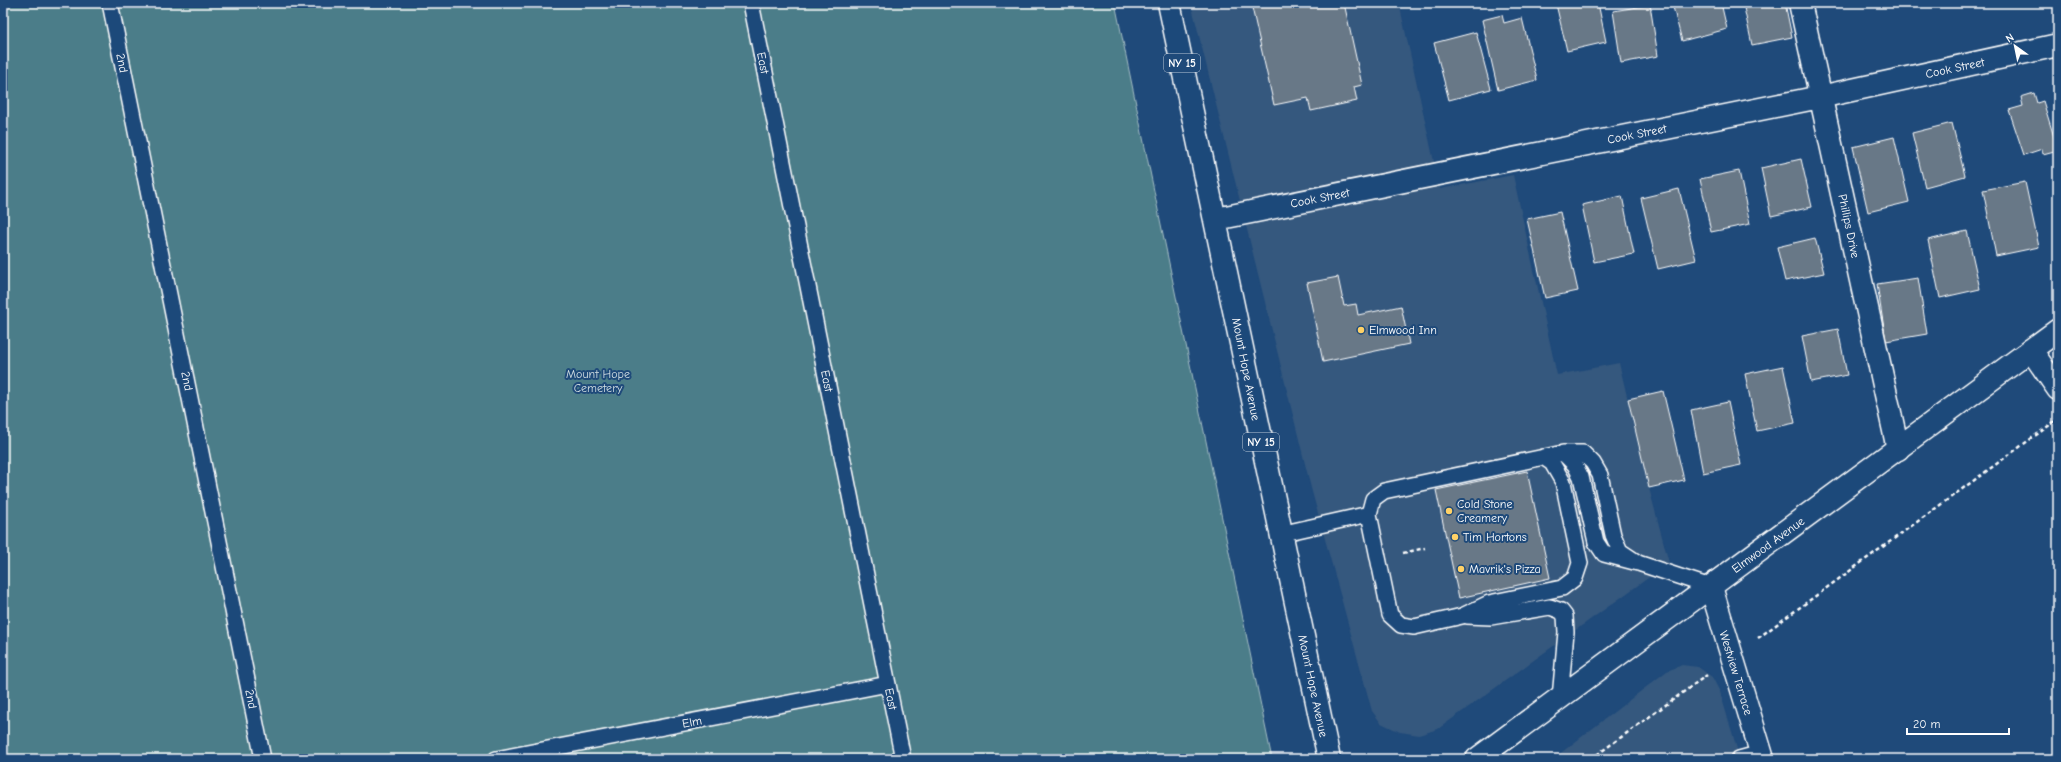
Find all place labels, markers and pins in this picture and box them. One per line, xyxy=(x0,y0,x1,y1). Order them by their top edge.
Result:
place label: Elmwood Inn xyxy=(1369,323,1437,337)
marker: Elmwood Inn xyxy=(1356,325,1366,335)
place label: Cold Stone Creamery xyxy=(1457,497,1512,525)
marker: Cold Stone Creamery xyxy=(1444,506,1454,516)
place label: Tim Hortons xyxy=(1463,530,1527,544)
marker: Tim Hortons xyxy=(1450,532,1460,542)
place label: Mavrik's Pizza xyxy=(1469,562,1541,576)
marker: Mavrik's Pizza xyxy=(1456,564,1466,574)

